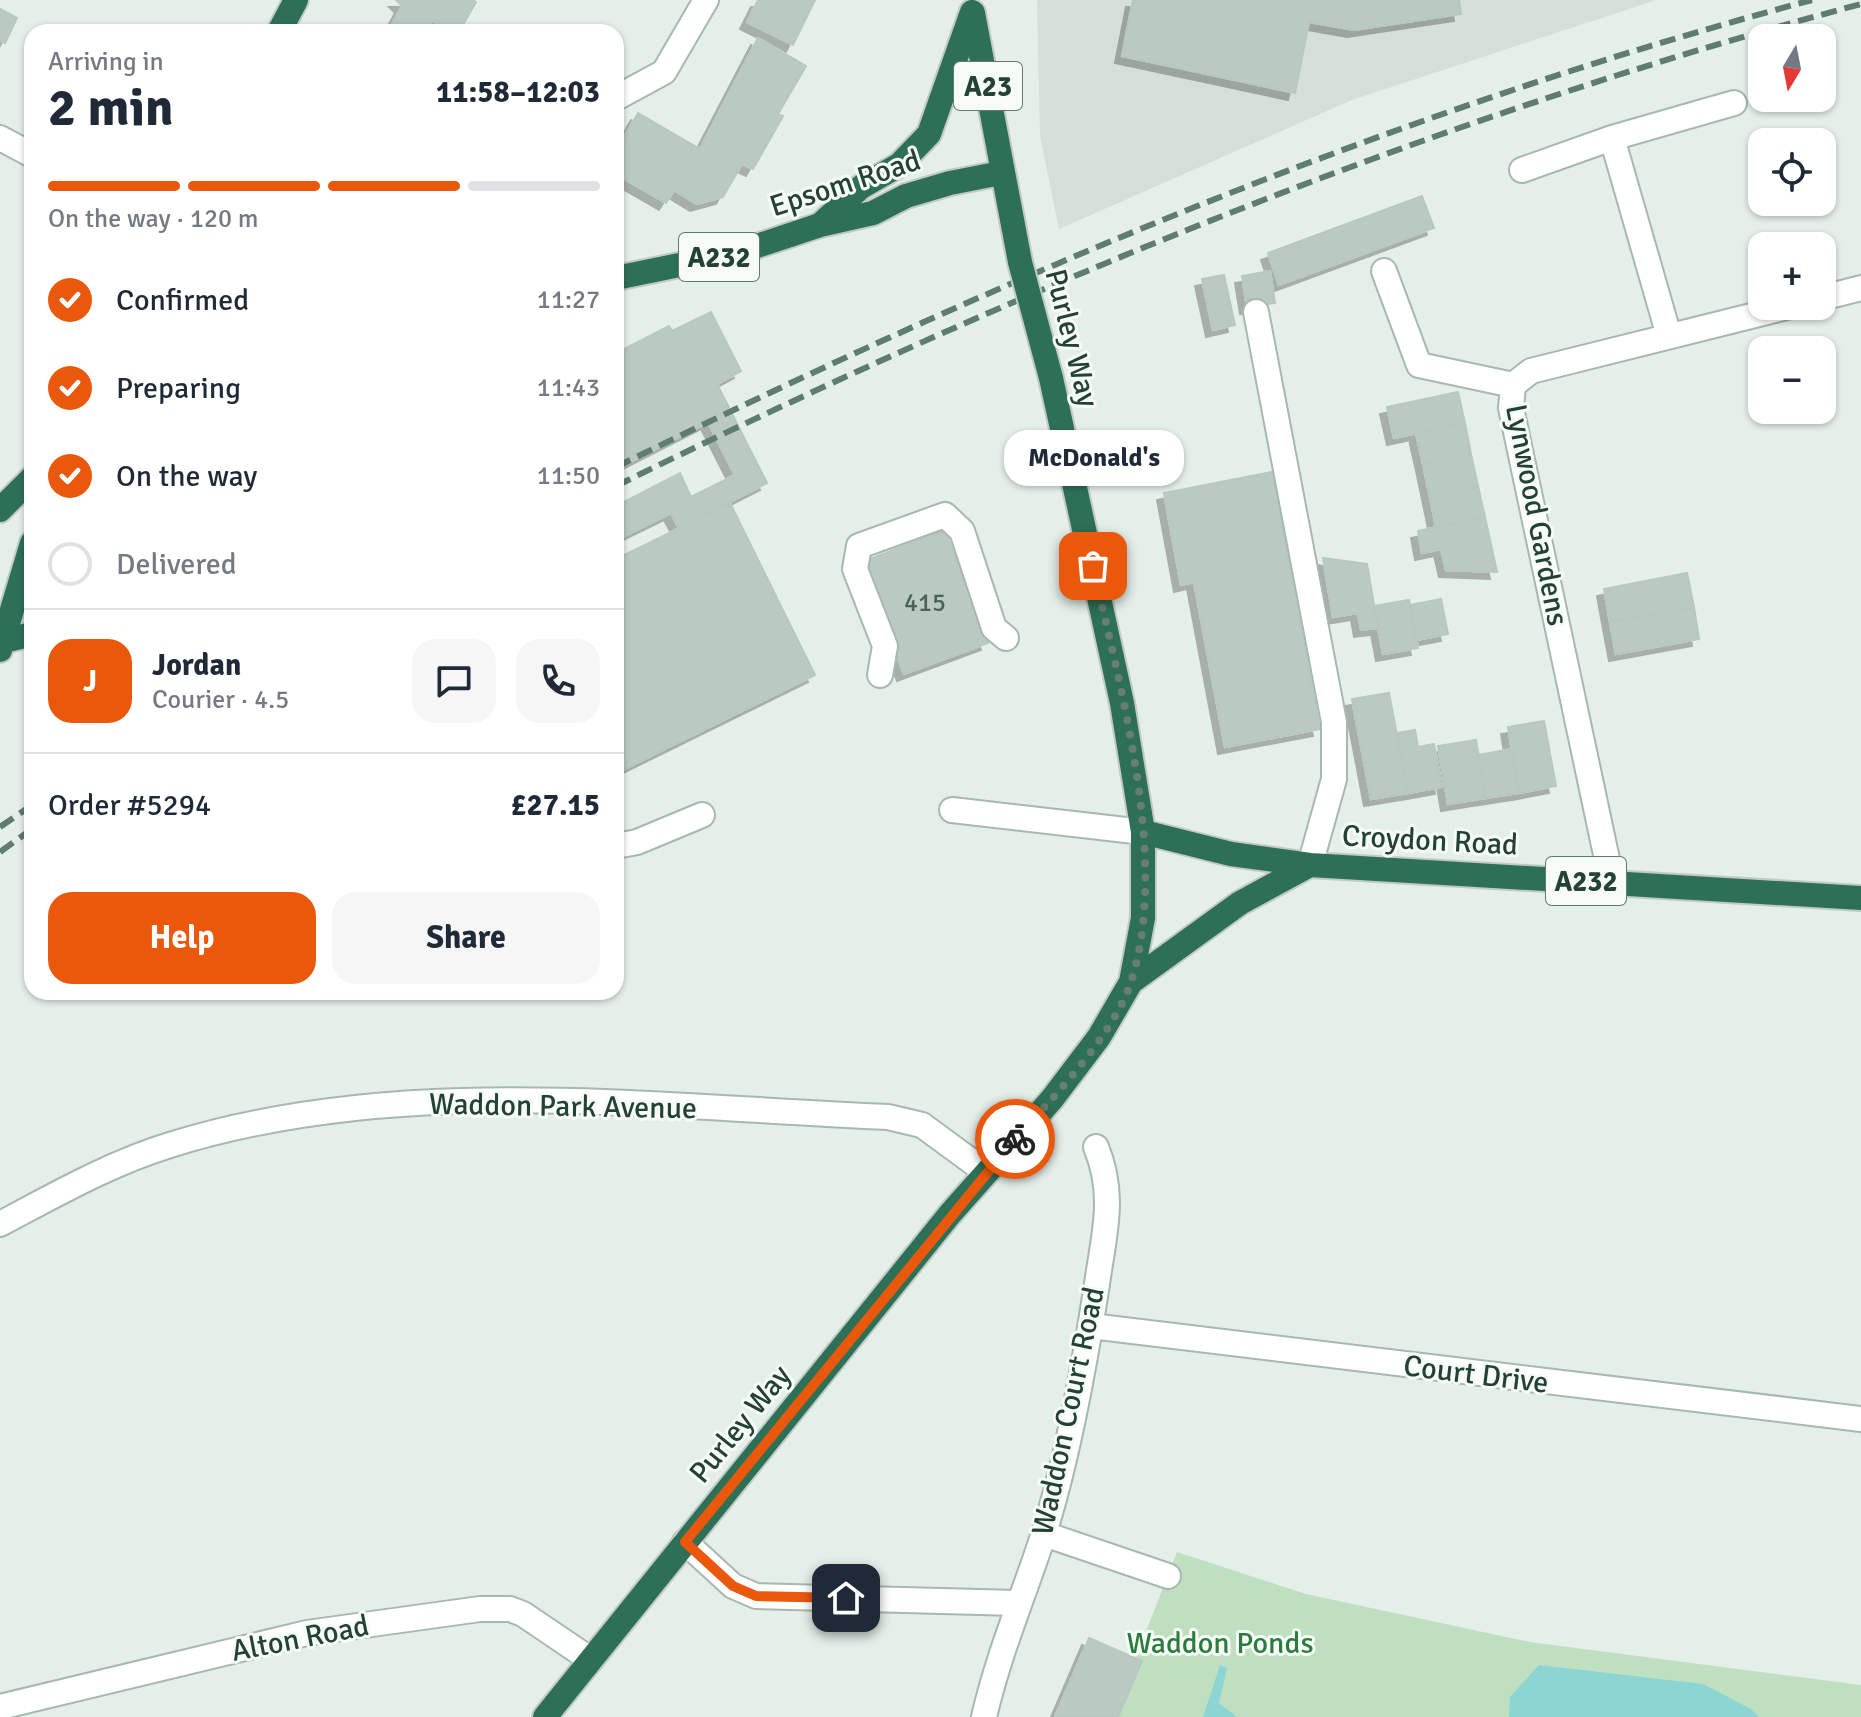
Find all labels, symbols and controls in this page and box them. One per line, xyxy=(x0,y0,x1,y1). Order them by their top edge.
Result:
north arrow xyxy=(1748,24,1836,112)
map controls xyxy=(1748,24,1836,424)
text: Arriving in xyxy=(48,46,164,78)
road number: A23 xyxy=(954,62,1022,110)
text: 11:58–12:03 xyxy=(436,74,600,111)
text: 2 min xyxy=(48,76,174,140)
button: locate xyxy=(1748,128,1836,216)
street label: Epsom Road xyxy=(765,142,925,225)
text: On the way · 120 m xyxy=(48,203,258,235)
button: + xyxy=(1748,232,1836,320)
road number: A232 xyxy=(679,233,759,281)
street label: Purley Way xyxy=(1036,265,1107,411)
icon: check xyxy=(48,278,92,322)
text: Confirmed xyxy=(116,282,249,319)
text: 11:27 xyxy=(537,284,600,316)
button: − xyxy=(1748,336,1836,424)
icon: check xyxy=(48,366,92,410)
text: Preparing xyxy=(116,370,241,407)
text: 11:43 xyxy=(537,372,600,404)
street label: Lynwood Gardens xyxy=(1497,401,1576,629)
callout: McDonald's xyxy=(1003,430,1183,486)
text: McDonald's xyxy=(1028,442,1160,474)
icon: check xyxy=(48,454,92,498)
text: On the way xyxy=(116,458,257,495)
text: 11:50 xyxy=(537,460,600,492)
pin xyxy=(1059,532,1127,600)
icon: bag xyxy=(1071,544,1115,588)
text: Delivered xyxy=(116,546,237,583)
house number: 415 xyxy=(904,587,946,619)
button: chat xyxy=(412,639,496,723)
button: phone xyxy=(516,639,600,723)
text: Jordan xyxy=(152,647,241,684)
text: J xyxy=(83,663,97,700)
text: Courier · 4.5 xyxy=(152,684,289,716)
text: Order #5294 xyxy=(48,787,211,824)
text: £27.15 xyxy=(510,787,600,824)
street label: Croydon Road xyxy=(1341,817,1519,864)
road number: A232 xyxy=(1546,857,1626,905)
button: Help xyxy=(48,892,316,984)
button: Share xyxy=(332,892,600,984)
street label: Waddon Park Avenue xyxy=(429,1086,697,1127)
courier xyxy=(975,1099,1055,1179)
icon: bike xyxy=(993,1117,1037,1161)
street label: Waddon Court Road xyxy=(1024,1284,1113,1539)
street label: Court Drive xyxy=(1401,1347,1551,1402)
street label: Purley Way xyxy=(682,1358,799,1491)
pin xyxy=(812,1564,880,1632)
icon: home xyxy=(824,1576,868,1620)
street label: Alton Road xyxy=(228,1607,372,1670)
park label: Waddon Ponds xyxy=(1126,1625,1314,1662)

